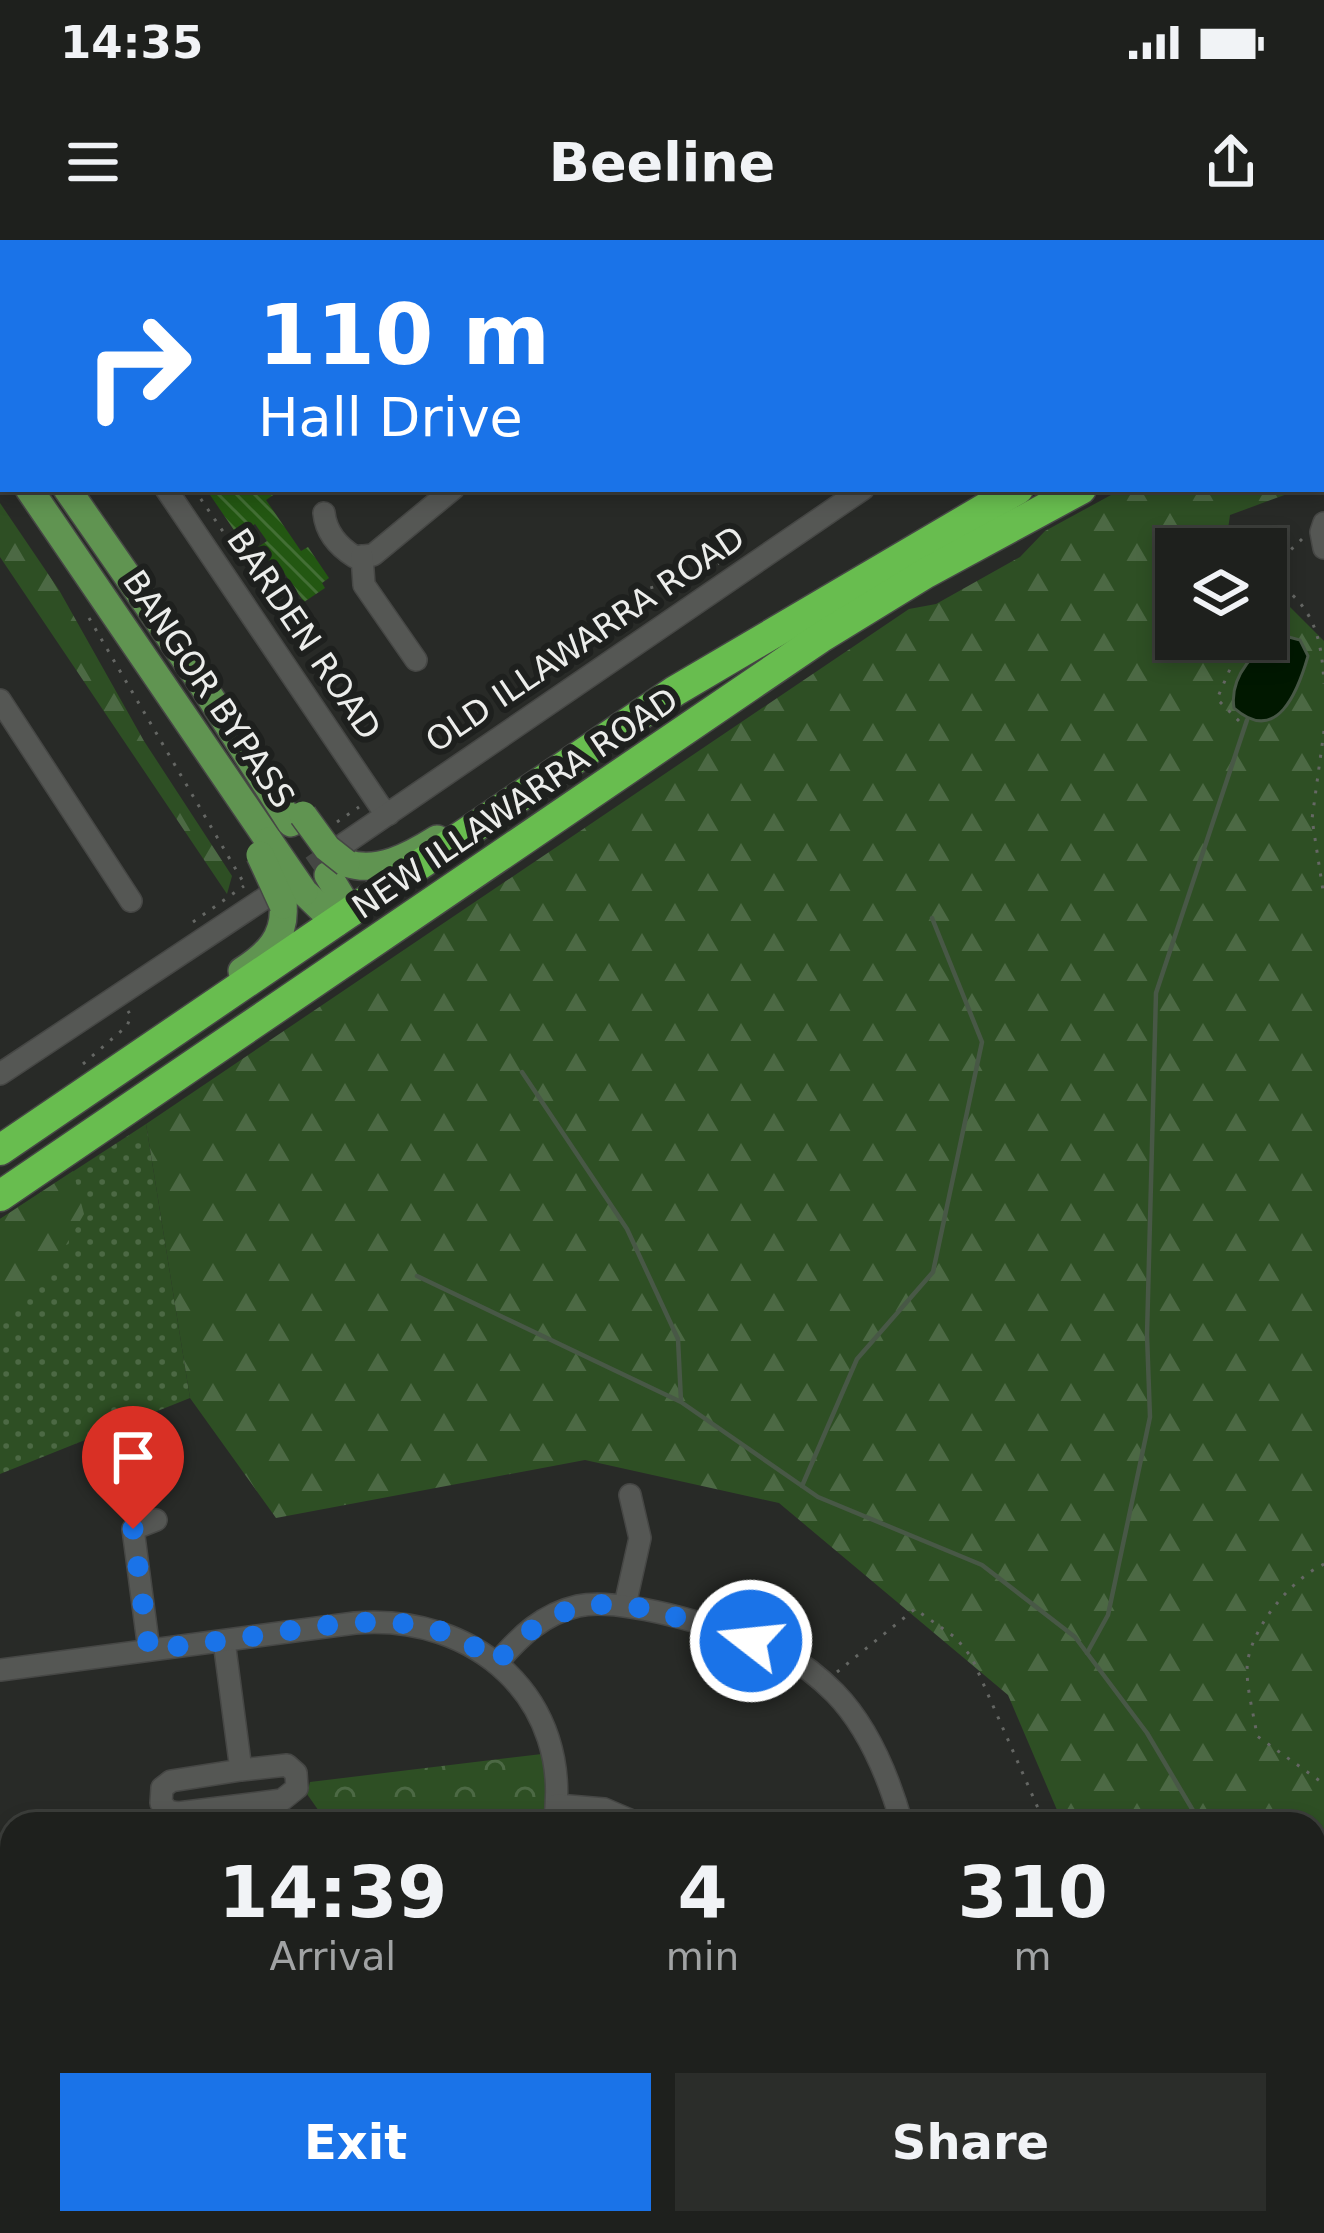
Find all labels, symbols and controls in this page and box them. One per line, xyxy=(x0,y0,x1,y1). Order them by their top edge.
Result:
text: 14:35 xyxy=(60,16,203,69)
icon: menu xyxy=(60,129,126,195)
icon: share xyxy=(1198,129,1264,195)
text: Beeline xyxy=(549,131,775,194)
text: 110 m xyxy=(258,286,550,384)
icon: right xyxy=(60,288,216,444)
text: Hall Drive xyxy=(258,386,523,449)
street label: OLD ILLAWARRA ROAD xyxy=(418,518,752,760)
street label: BARDEN ROAD xyxy=(219,521,389,747)
map controls xyxy=(1155,528,1287,660)
button: layers xyxy=(1155,528,1287,660)
street label: BANGOR BYPASS xyxy=(115,563,303,815)
street label: NEW ILLAWARRA ROAD xyxy=(345,679,685,927)
pin xyxy=(82,1406,184,1529)
icon: arrive xyxy=(100,1424,166,1490)
position arrow xyxy=(688,1578,814,1704)
text: 14:39 xyxy=(218,1850,447,1934)
text: 4 xyxy=(677,1850,727,1934)
text: 310 xyxy=(957,1850,1108,1934)
text: Arrival xyxy=(269,1934,396,1979)
text: min xyxy=(666,1934,739,1979)
text: m xyxy=(1014,1934,1052,1979)
button: Exit xyxy=(60,2073,651,2211)
button: Share xyxy=(675,2073,1266,2211)

